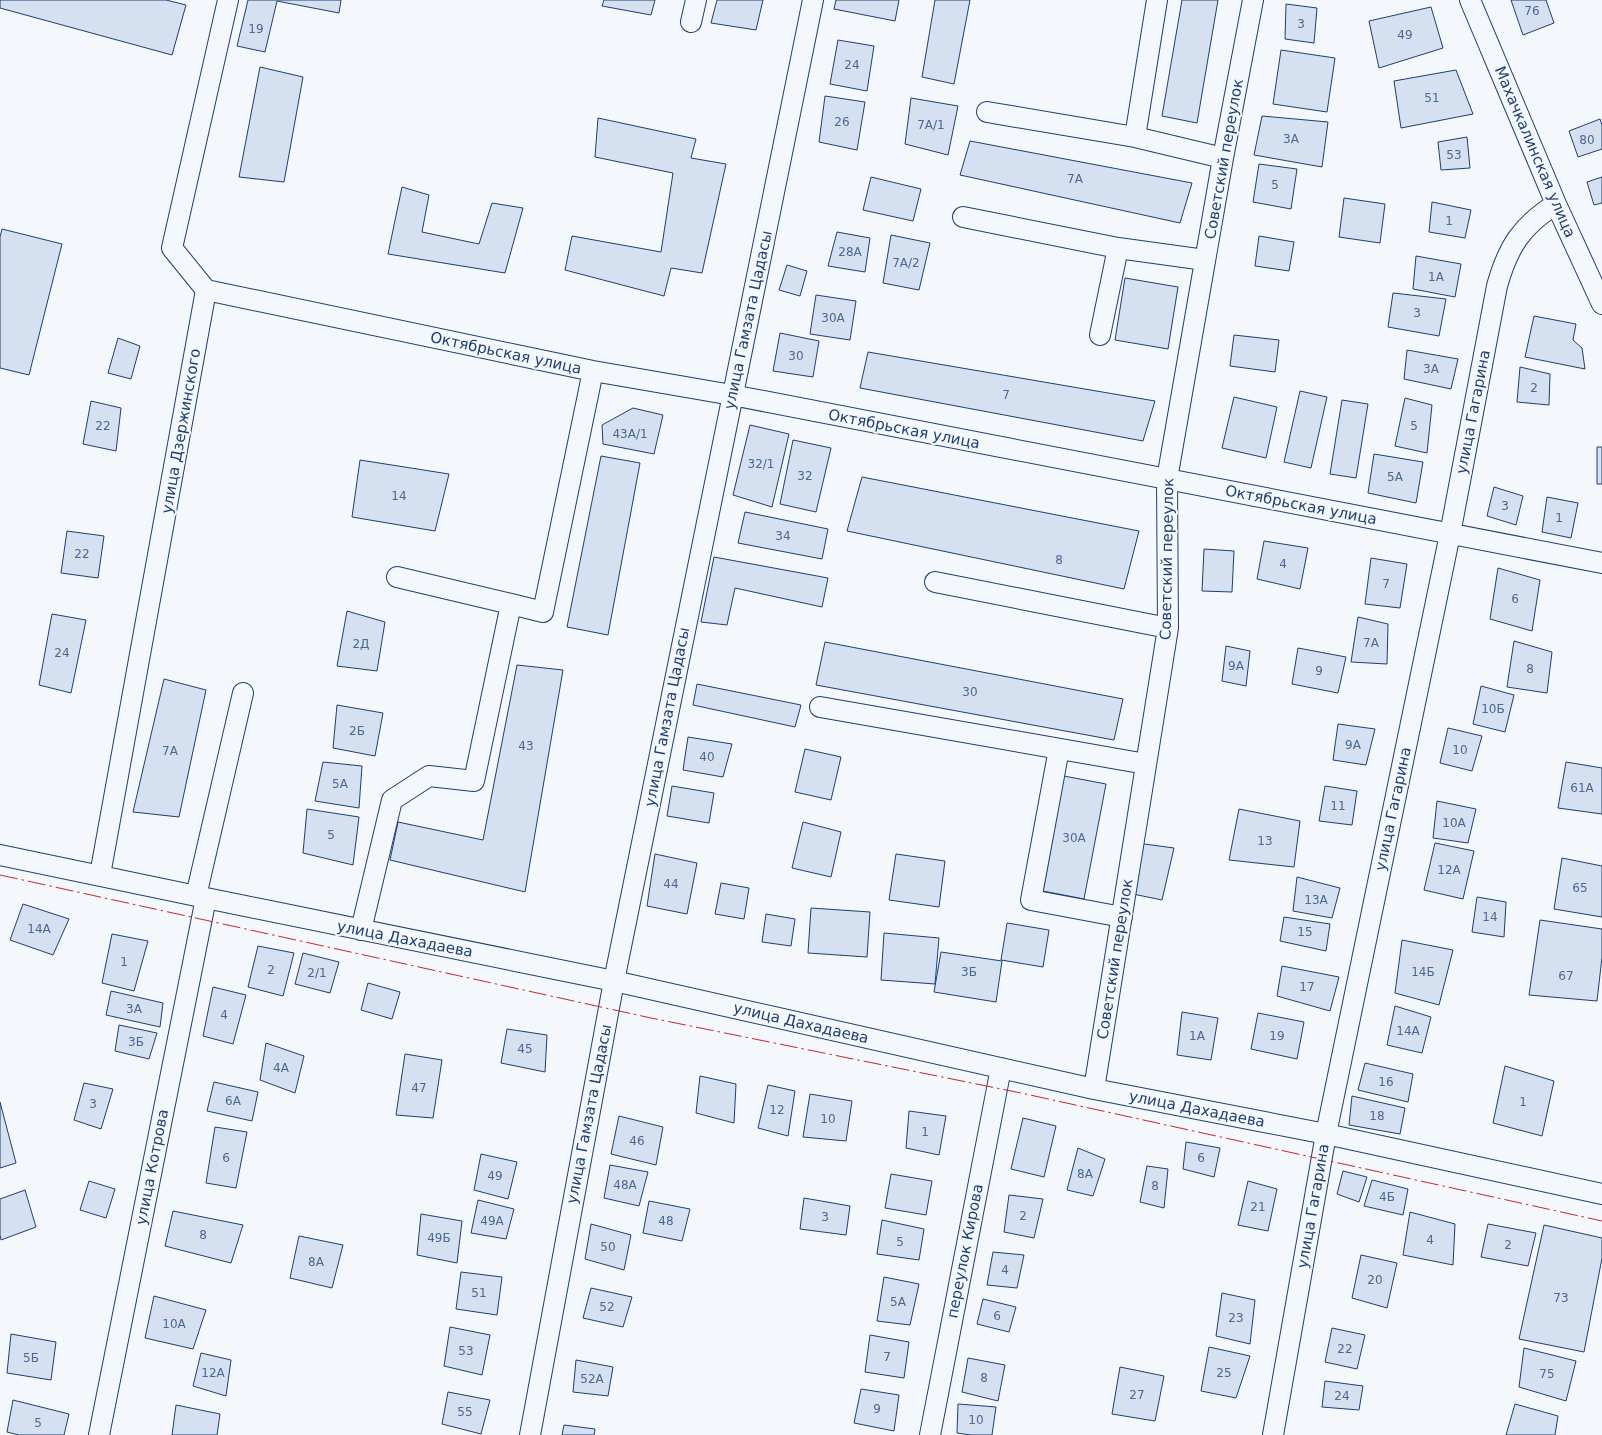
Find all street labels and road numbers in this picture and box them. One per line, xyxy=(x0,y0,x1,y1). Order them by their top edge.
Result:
street label: Махачкалинская улица xyxy=(1491,64,1579,240)
street label: Советский переулок xyxy=(1201,77,1247,241)
street label: улица Гамзата Цадасы xyxy=(720,229,776,411)
street label: Октябрьская улица xyxy=(429,328,583,378)
street label: улица Дзержинского xyxy=(158,347,204,515)
street label: улица Гагарина xyxy=(1452,348,1494,476)
street label: Октябрьская улица xyxy=(827,405,981,453)
street label: Советский переулок xyxy=(1157,478,1177,640)
street label: Октябрьская улица xyxy=(1224,481,1378,529)
street label: улица Гамзата Цадасы xyxy=(641,626,693,808)
street label: улица Гагарина xyxy=(1371,745,1415,873)
street label: Советский переулок xyxy=(1093,877,1137,1041)
street label: улица Дахадаева xyxy=(335,917,475,961)
street label: улица Дахадаева xyxy=(732,999,870,1047)
street label: улица Гамзата Цадасы xyxy=(563,1023,615,1205)
street label: улица Дахадаева xyxy=(1127,1087,1267,1131)
street label: улица Котрова xyxy=(132,1108,172,1226)
street label: улица Гагарина xyxy=(1293,1142,1333,1270)
street label: переулок Кирова xyxy=(943,1182,987,1320)

